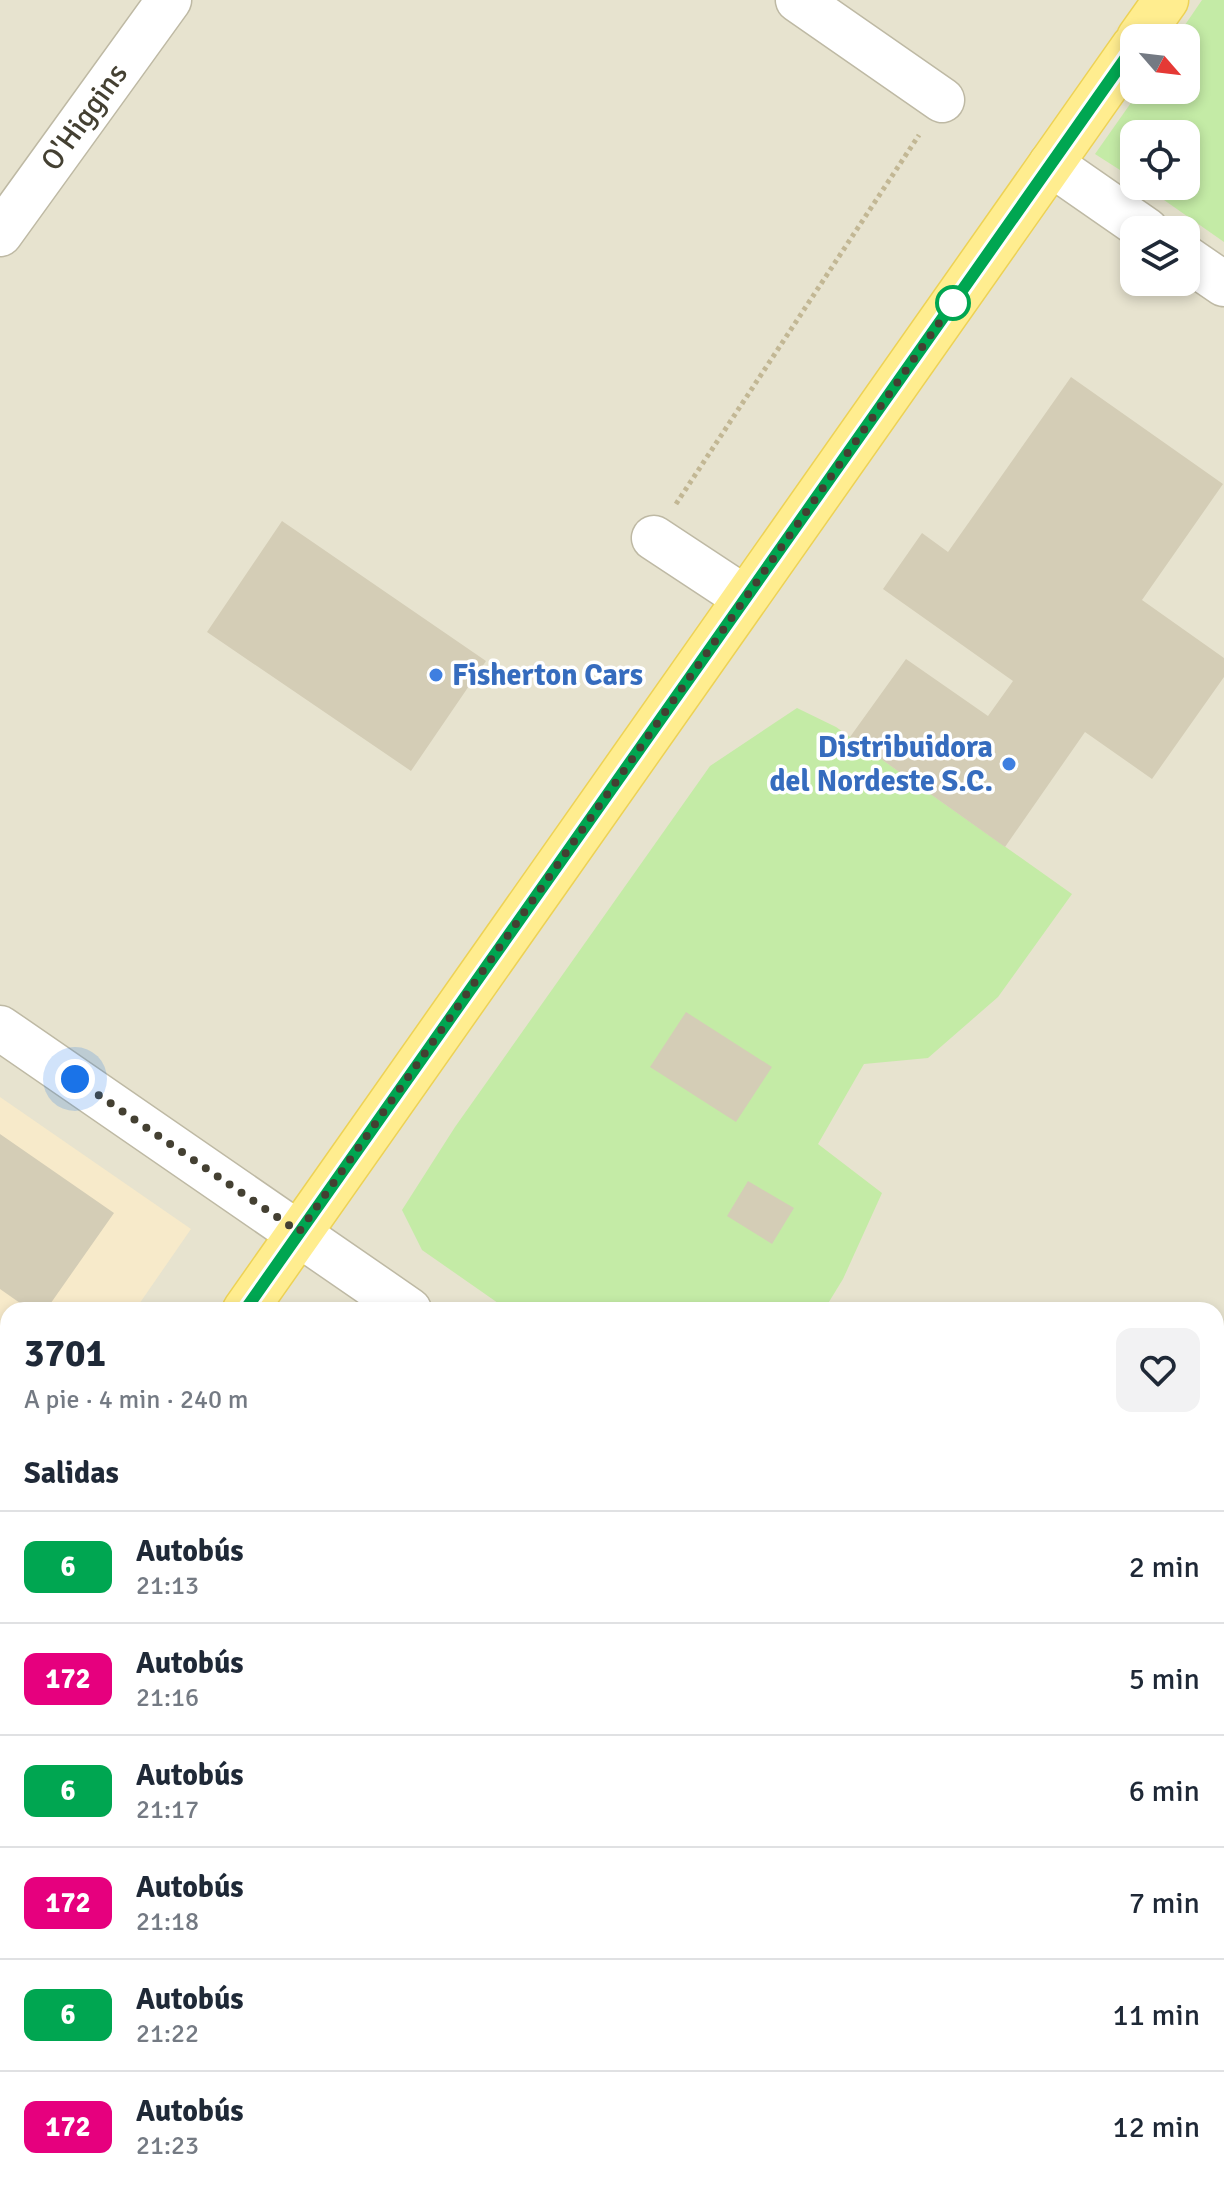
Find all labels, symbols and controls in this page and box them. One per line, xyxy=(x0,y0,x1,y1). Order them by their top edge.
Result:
north arrow xyxy=(1120,24,1200,104)
map controls xyxy=(1120,24,1200,296)
street label: O'Higgins xyxy=(33,56,136,178)
button: locate xyxy=(1120,120,1200,200)
button: layers xyxy=(1120,216,1200,296)
unlabelled marker xyxy=(936,286,970,320)
place label: Fisherton Cars xyxy=(452,657,643,694)
marker: Fisherton Cars xyxy=(427,666,445,684)
place label: Distribuidora del Nordeste S.C. xyxy=(769,729,993,800)
marker: Distribuidora del Nordeste S.C. xyxy=(1000,755,1018,773)
your location xyxy=(55,1059,95,1099)
button: heart xyxy=(1116,1328,1200,1412)
text: 3701 xyxy=(24,1330,106,1377)
text: A pie · 4 min · 240 m xyxy=(24,1384,248,1416)
text: Salidas xyxy=(24,1455,119,1492)
text: Autobús xyxy=(136,1533,244,1570)
text: 2 min xyxy=(1129,1549,1200,1586)
text: 6 xyxy=(60,1550,76,1584)
text: 21:13 xyxy=(136,1570,199,1602)
text: Autobús xyxy=(136,1645,244,1682)
text: 5 min xyxy=(1129,1661,1200,1698)
text: 172 xyxy=(45,1662,91,1696)
text: 21:16 xyxy=(136,1682,199,1714)
text: Autobús xyxy=(136,1757,244,1794)
text: 6 min xyxy=(1129,1773,1200,1810)
text: 6 xyxy=(60,1774,76,1808)
text: 21:17 xyxy=(136,1794,199,1826)
text: Autobús xyxy=(136,1869,244,1906)
text: 7 min xyxy=(1129,1885,1200,1922)
text: 172 xyxy=(45,1886,91,1920)
text: 21:18 xyxy=(136,1906,199,1938)
text: Autobús xyxy=(136,1981,244,2018)
text: 11 min xyxy=(1113,1997,1200,2034)
text: 6 xyxy=(60,1998,76,2032)
text: 21:22 xyxy=(136,2018,199,2050)
text: Autobús xyxy=(136,2093,244,2130)
text: 12 min xyxy=(1113,2109,1200,2146)
text: 172 xyxy=(45,2110,91,2144)
text: 21:23 xyxy=(136,2130,199,2162)

